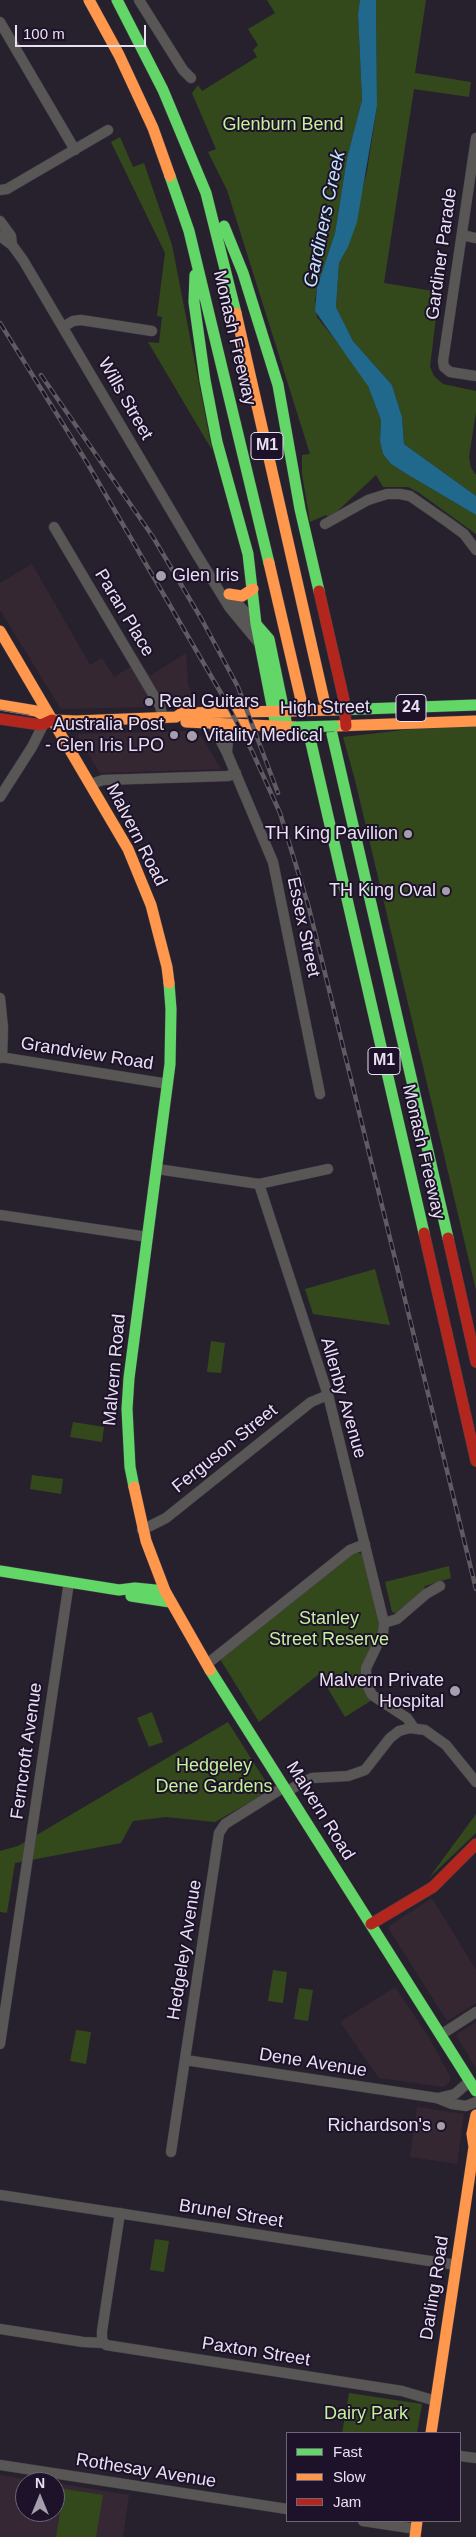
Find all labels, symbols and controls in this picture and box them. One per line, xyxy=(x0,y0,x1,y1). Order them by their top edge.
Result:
scale bar xyxy=(18,15,149,47)
text: 100 m xyxy=(23,25,65,42)
park label: Glenburn Bend xyxy=(222,114,344,136)
water label: Gardiners Creek xyxy=(299,148,351,290)
street label: Gardiner Parade xyxy=(422,187,462,321)
street label: Monash Freeway xyxy=(208,268,260,408)
street label: Wills Street xyxy=(93,354,157,444)
road number: M1 xyxy=(251,432,283,460)
street label: Paran Place xyxy=(89,565,159,661)
place label: Glen Iris xyxy=(172,565,239,587)
marker: Glen Iris xyxy=(154,569,168,583)
place label: Real Guitars xyxy=(159,691,259,713)
road number: 24 xyxy=(396,694,426,721)
marker: Real Guitars xyxy=(143,696,155,708)
street label: High Street xyxy=(280,696,370,720)
place label: Australia Post - Glen Iris LPO xyxy=(45,714,164,756)
place label: Vitality Medical xyxy=(203,725,323,747)
marker: Australia Post - Glen Iris LPO xyxy=(168,729,180,741)
marker: Vitality Medical xyxy=(185,729,199,743)
street label: Malvern Road xyxy=(101,780,171,890)
place label: TH King Pavilion xyxy=(265,823,398,845)
marker: TH King Pavilion xyxy=(402,828,414,840)
street label: Essex Street xyxy=(282,875,324,979)
place label: TH King Oval xyxy=(329,880,436,902)
marker: TH King Oval xyxy=(440,885,452,897)
street label: Grandview Road xyxy=(19,1033,155,1075)
road number: M1 xyxy=(368,1048,400,1074)
street label: Monash Freeway xyxy=(397,1082,449,1222)
street label: Malvern Road xyxy=(99,1313,131,1427)
street label: Allenby Avenue xyxy=(315,1335,371,1461)
street label: Ferguson Street xyxy=(168,1400,282,1498)
park label: Stanley Street Reserve xyxy=(269,1608,389,1650)
place label: Malvern Private Hospital xyxy=(319,1670,444,1712)
street label: Ferncroft Avenue xyxy=(7,1681,47,1821)
marker: Malvern Private Hospital xyxy=(448,1684,462,1698)
park label: Hedgeley Dene Gardens xyxy=(155,1755,273,1798)
street label: Malvern Road xyxy=(281,1758,359,1864)
street label: Hedgeley Avenue xyxy=(163,1878,207,2022)
street label: Dene Avenue xyxy=(258,2044,368,2082)
place label: Richardson's xyxy=(328,2115,431,2137)
marker: Richardson's xyxy=(435,2120,447,2132)
street label: Brunel Street xyxy=(177,2195,285,2233)
street label: Darling Road xyxy=(416,2234,454,2342)
street label: Paxton Street xyxy=(200,2333,312,2371)
park label: Dairy Park xyxy=(324,2403,408,2425)
legend xyxy=(286,2432,461,2522)
text: Fast xyxy=(333,2443,362,2460)
street label: Rothesay Avenue xyxy=(74,2449,218,2493)
text: Slow xyxy=(333,2468,366,2485)
north arrow xyxy=(15,2472,65,2522)
text: N xyxy=(35,2475,45,2491)
text: Jam xyxy=(333,2493,361,2510)

